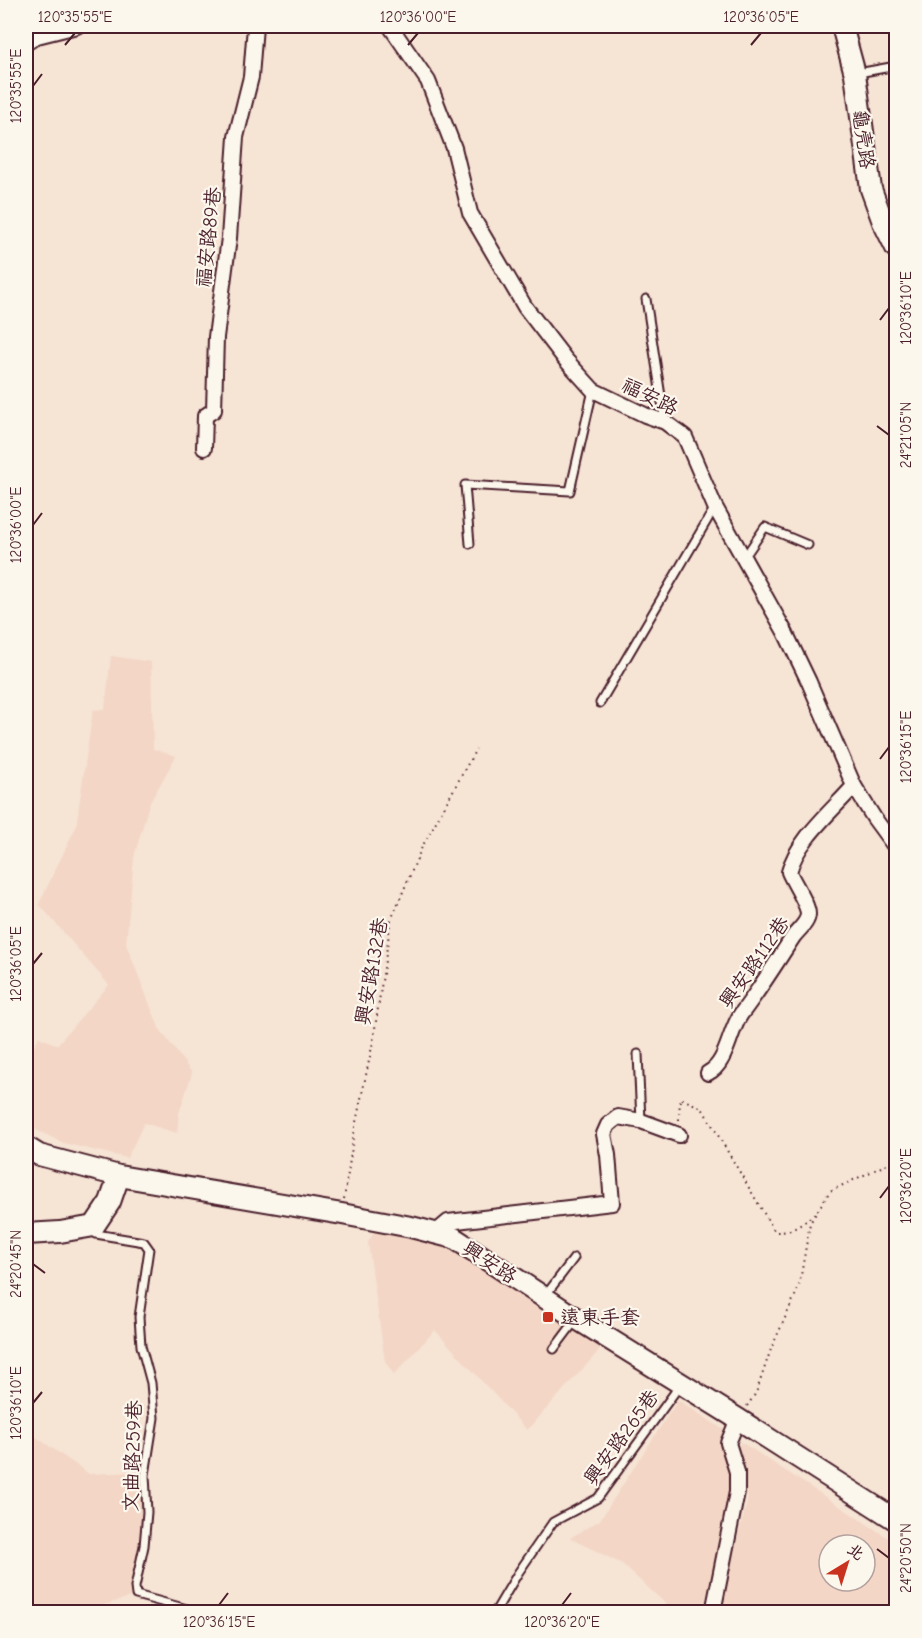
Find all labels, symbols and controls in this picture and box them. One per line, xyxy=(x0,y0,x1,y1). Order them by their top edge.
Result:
text: 120°35'55"E xyxy=(38,8,112,26)
text: 120°36'00"E xyxy=(380,8,456,26)
text: 120°36'05"E xyxy=(723,8,799,26)
text: 120°35'55"E xyxy=(7,49,25,123)
street label: 龜壳路 xyxy=(848,108,879,171)
street label: 福安路89巷 xyxy=(192,185,225,288)
text: 120°36'10"E xyxy=(897,271,915,345)
street label: 福安路 xyxy=(618,373,683,420)
text: 24°21'05"N xyxy=(897,402,915,468)
text: 120°36'00"E xyxy=(7,487,25,563)
text: 120°36'15"E xyxy=(897,711,915,783)
street label: 興安路112巷 xyxy=(715,911,795,1012)
street label: 興安路132巷 xyxy=(351,915,392,1027)
text: 120°36'05"E xyxy=(7,926,25,1002)
text: 120°36'20"E xyxy=(897,1148,915,1224)
text: 24°20'45"N xyxy=(7,1230,25,1298)
street label: 興安路 xyxy=(458,1236,522,1289)
place label: 遠東手套 xyxy=(560,1306,640,1329)
marker: 遠東手套 xyxy=(541,1310,555,1324)
text: 120°36'10"E xyxy=(7,1366,25,1440)
street label: 興安路265巷 xyxy=(579,1384,664,1489)
street label: 文曲路259巷 xyxy=(119,1399,146,1512)
text: 24°20'50"N xyxy=(897,1523,915,1593)
north arrow xyxy=(817,1533,877,1593)
text: 北 xyxy=(844,1540,867,1564)
text: 120°36'15"E xyxy=(183,1613,255,1631)
text: 120°36'20"E xyxy=(524,1613,600,1631)

